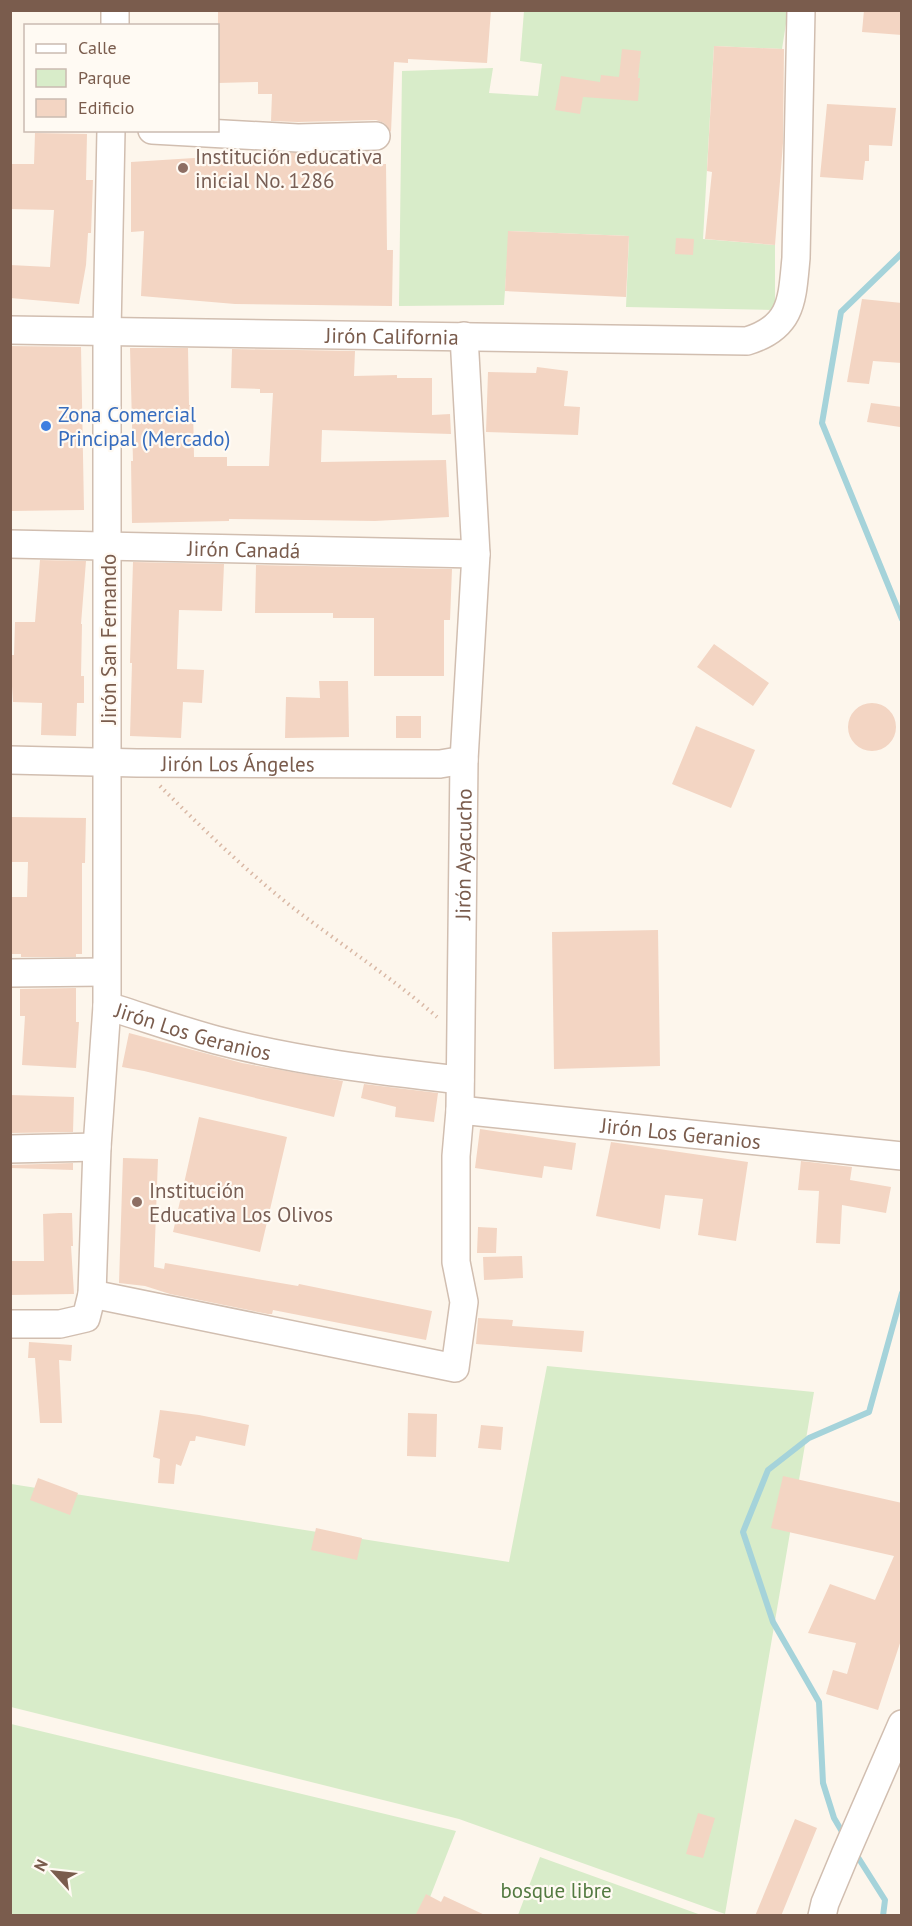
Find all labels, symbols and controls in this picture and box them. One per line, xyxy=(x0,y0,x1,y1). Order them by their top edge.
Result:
legend xyxy=(24,24,219,132)
text: Calle xyxy=(78,36,117,59)
text: Parque xyxy=(78,66,131,89)
text: Edificio xyxy=(78,96,134,119)
place label: Institución educativa inicial No. 1286 xyxy=(195,143,383,194)
marker: Institución educativa inicial No. 1286 xyxy=(176,161,190,175)
street label: Jirón California xyxy=(324,321,459,350)
place label: Zona Comercial Principal (Mercado) xyxy=(58,401,230,452)
marker: Zona Comercial Principal (Mercado) xyxy=(39,419,53,433)
street label: Jirón Canadá xyxy=(186,534,301,564)
street label: Jirón San Fernando xyxy=(95,554,122,725)
street label: Jirón Los Ángeles xyxy=(160,750,315,777)
street label: Jirón Ayacucho xyxy=(449,788,477,921)
street label: Jirón Los Geranios xyxy=(111,996,274,1066)
street label: Jirón Los Geranios xyxy=(598,1111,762,1155)
place label: Institución Educativa Los Olivos xyxy=(149,1177,333,1228)
marker: Institución Educativa Los Olivos xyxy=(130,1195,144,1209)
north arrow xyxy=(24,1842,84,1902)
text: N xyxy=(29,1856,52,1874)
park label: bosque libre xyxy=(500,1877,612,1904)

